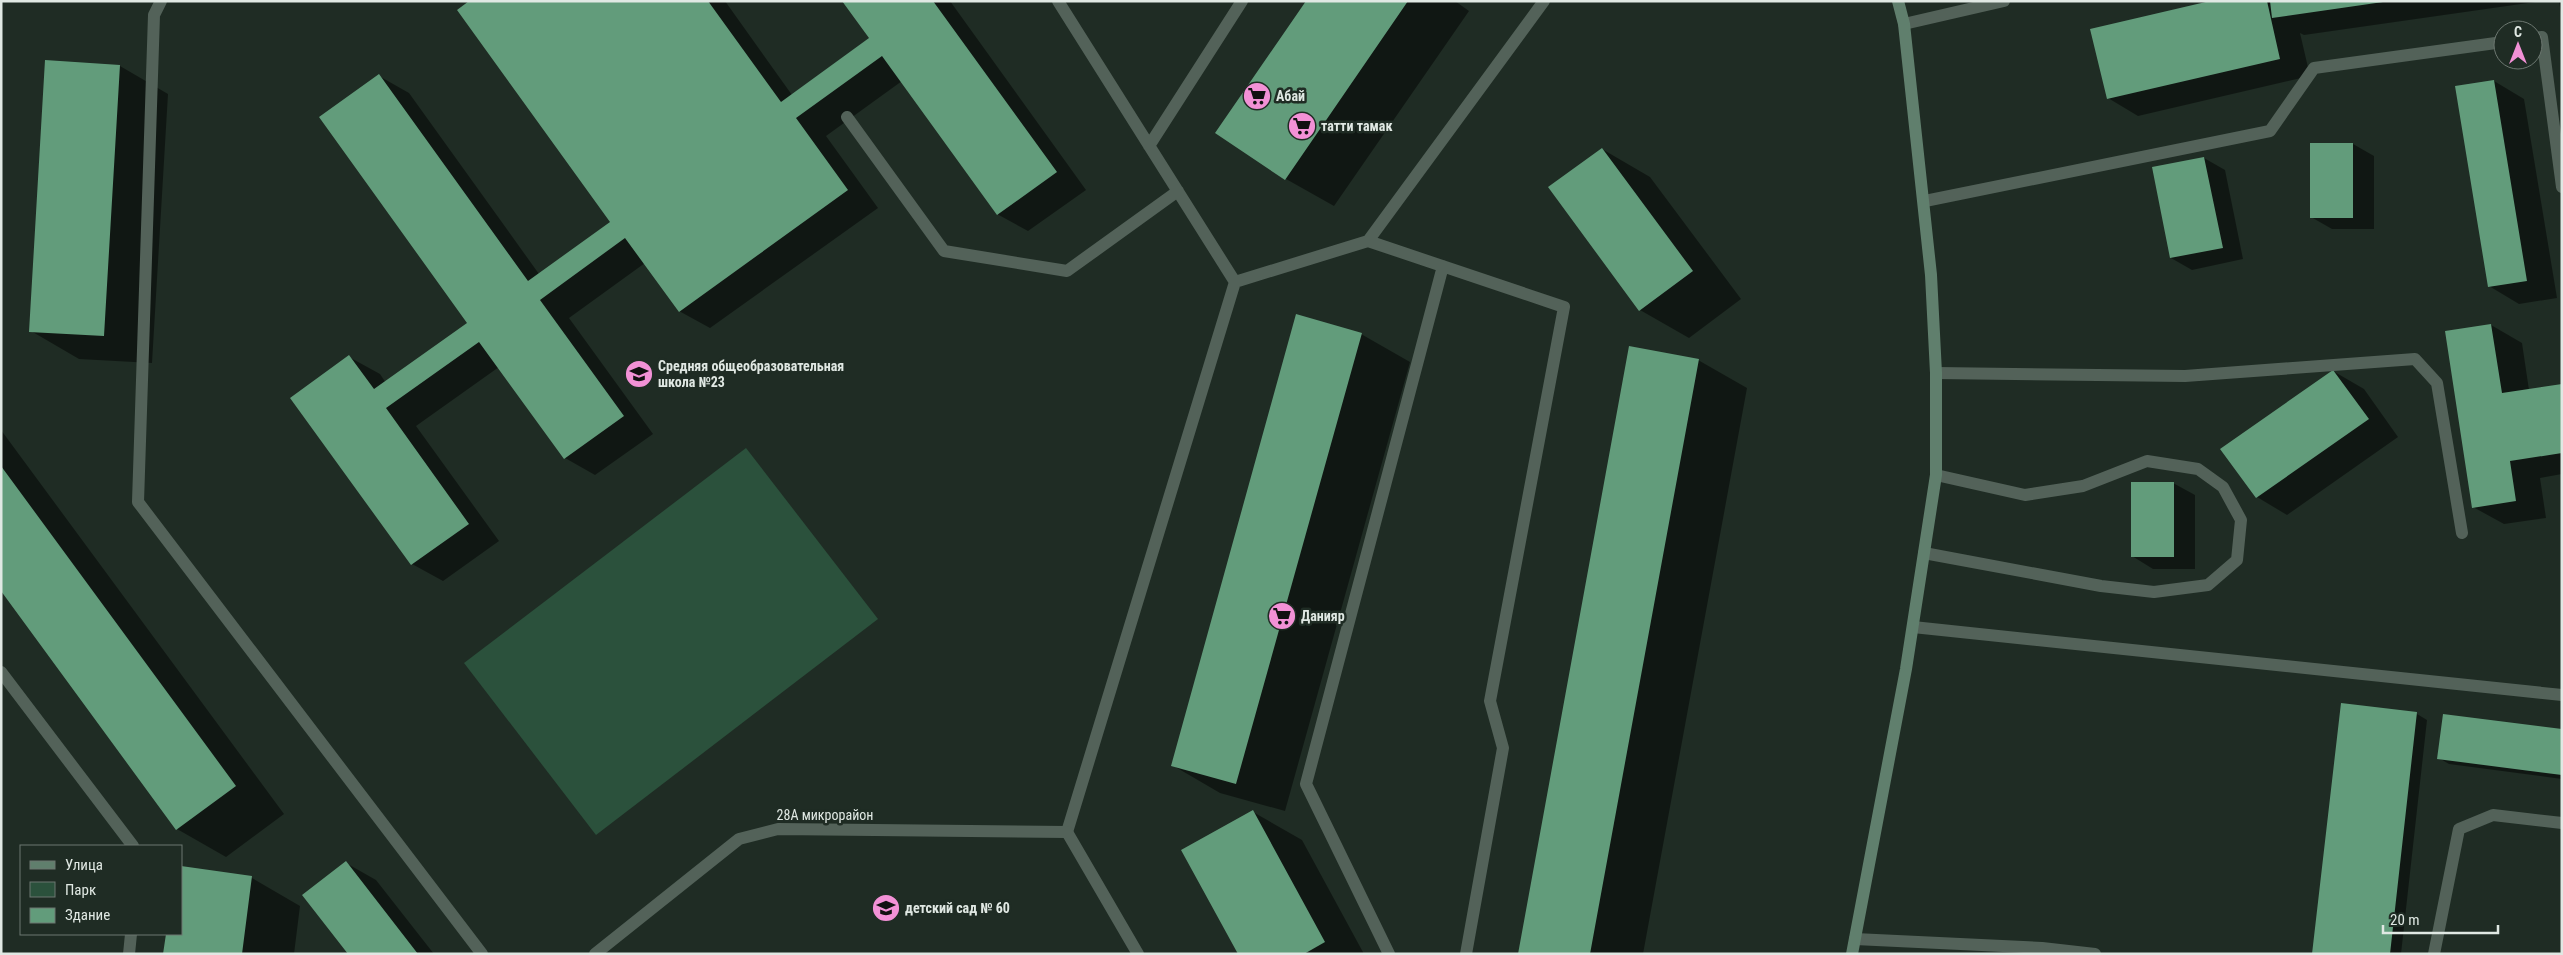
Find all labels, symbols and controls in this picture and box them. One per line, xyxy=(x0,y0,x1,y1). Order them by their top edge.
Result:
north arrow xyxy=(2493,20,2543,70)
text: С xyxy=(2514,24,2522,40)
supermarket icon: Абай xyxy=(1242,81,1272,111)
place label: Абай xyxy=(1276,88,1305,104)
supermarket icon: татти тамак xyxy=(1287,111,1317,141)
place label: татти тамак xyxy=(1321,118,1392,134)
place label: Средняя общеобразовательная школа №23 xyxy=(658,358,844,390)
school or university icon: Средняя общеобразовательная школа №23 xyxy=(624,359,654,389)
supermarket icon: Данияр xyxy=(1267,601,1297,631)
place label: Данияр xyxy=(1301,608,1345,624)
street label: 28А микрорайон xyxy=(777,807,873,823)
legend xyxy=(20,845,182,935)
text: Улица xyxy=(65,856,103,874)
text: Парк xyxy=(65,881,96,899)
school or university icon: детский сад № 60 xyxy=(871,893,901,923)
place label: детский сад № 60 xyxy=(905,900,1010,916)
scale bar xyxy=(2383,902,2498,934)
text: Здание xyxy=(65,906,110,924)
text: 20 m xyxy=(2390,911,2420,929)

